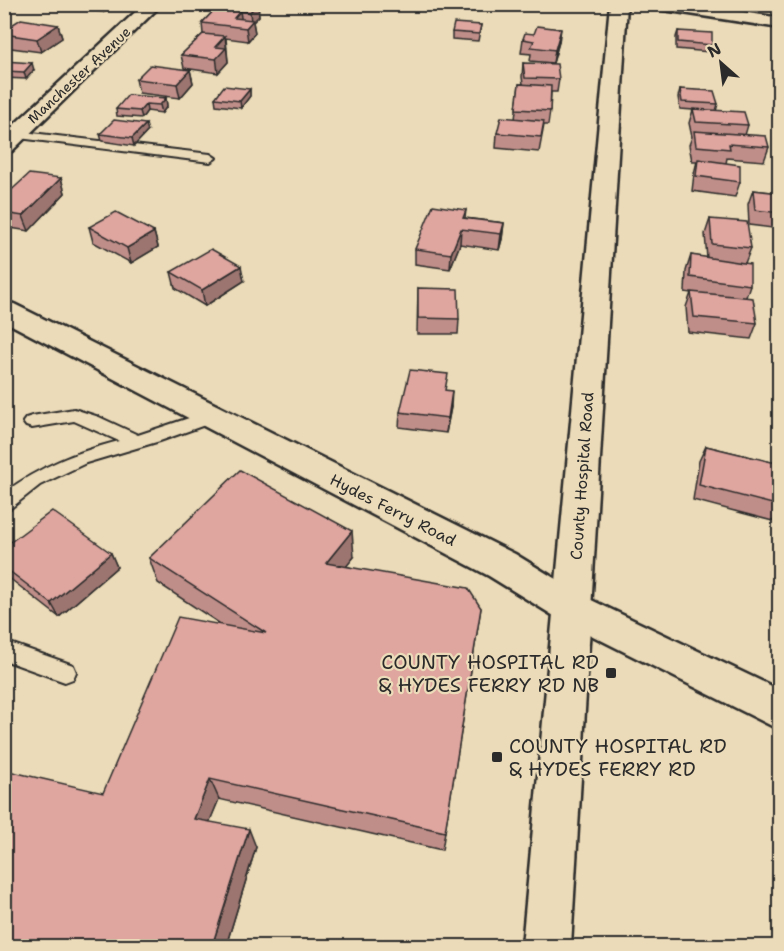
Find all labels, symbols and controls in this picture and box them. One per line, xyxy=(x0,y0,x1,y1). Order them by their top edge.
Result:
street label: Manchester Avenue xyxy=(24,23,134,127)
north arrow xyxy=(691,33,751,93)
text: N xyxy=(704,38,725,62)
street label: County Hospital Road xyxy=(566,391,598,561)
street label: Hydes Ferry Road xyxy=(326,469,460,551)
place label: COUNTY HOSPITAL RD & HYDES FERRY RD NB xyxy=(379,649,599,698)
marker: COUNTY HOSPITAL RD & HYDES FERRY RD NB xyxy=(604,666,618,680)
place label: COUNTY HOSPITAL RD & HYDES FERRY RD xyxy=(509,733,727,782)
marker: COUNTY HOSPITAL RD & HYDES FERRY RD xyxy=(490,750,504,764)

